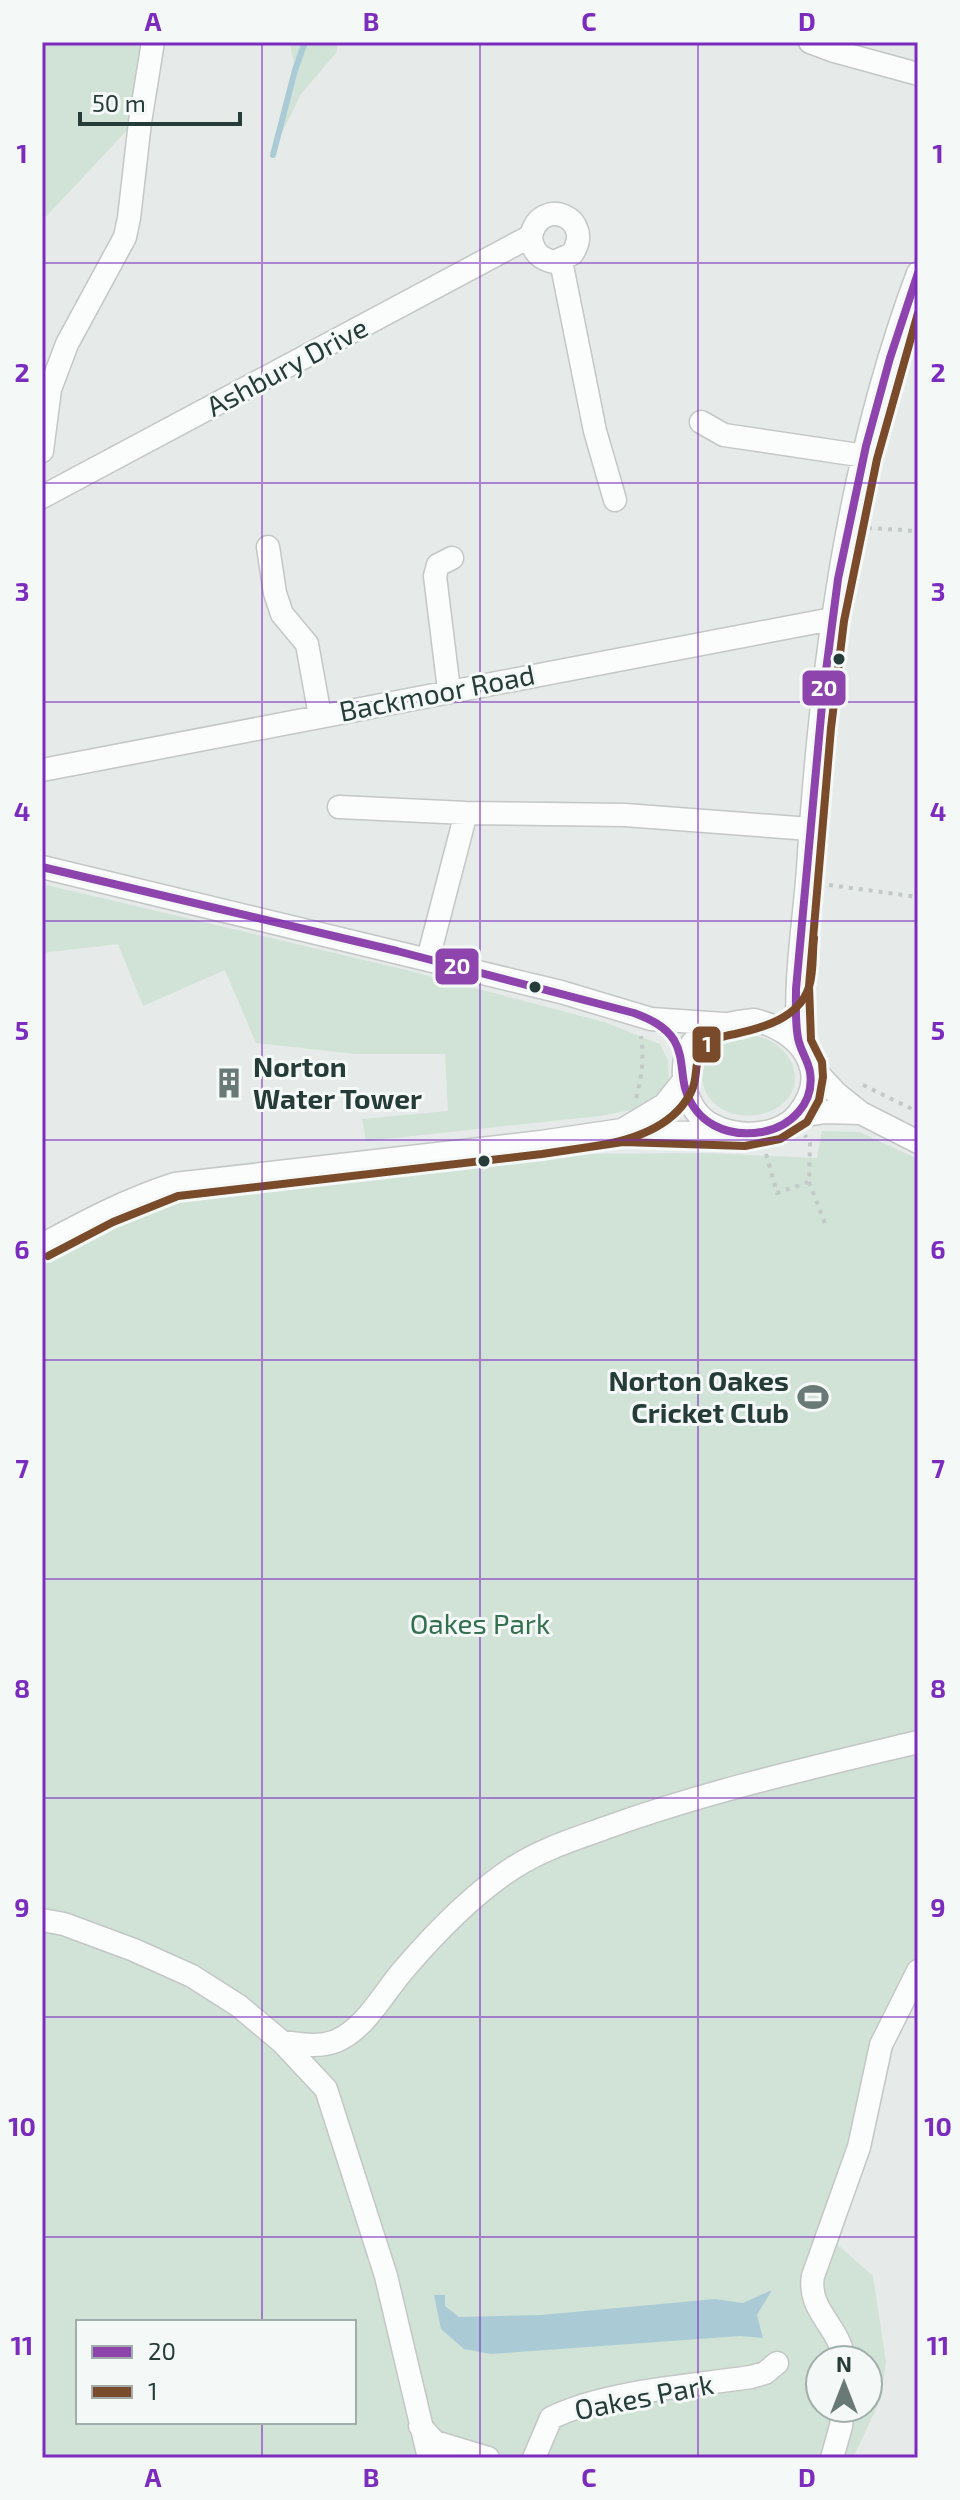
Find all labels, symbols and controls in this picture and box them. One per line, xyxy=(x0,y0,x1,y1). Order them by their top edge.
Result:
text: A xyxy=(145,5,162,36)
text: B xyxy=(363,5,379,36)
text: C xyxy=(581,5,597,36)
text: D xyxy=(798,5,816,36)
scale bar xyxy=(80,76,240,126)
text: 50 m xyxy=(92,88,146,117)
text: 1 xyxy=(16,137,28,168)
text: 1 xyxy=(932,137,944,168)
street label: Ashbury Drive xyxy=(200,309,373,423)
text: 2 xyxy=(14,356,30,387)
text: 2 xyxy=(930,356,946,387)
text: 3 xyxy=(15,575,29,606)
text: 3 xyxy=(931,575,945,606)
unlabelled marker xyxy=(831,651,847,667)
street label: Backmoor Road xyxy=(336,656,537,728)
line badge: 20 xyxy=(801,669,847,707)
text: 20 xyxy=(811,674,837,700)
text: 4 xyxy=(14,795,30,826)
text: 4 xyxy=(930,795,946,826)
line badge: 20 xyxy=(434,947,480,986)
text: 20 xyxy=(444,952,470,978)
unlabelled marker xyxy=(527,979,543,995)
text: 5 xyxy=(15,1014,29,1045)
text: 5 xyxy=(931,1014,945,1045)
line badge: 1 xyxy=(691,1025,722,1064)
text: 1 xyxy=(702,1030,712,1056)
place label: Norton Water Tower xyxy=(253,1049,422,1115)
building icon: Norton Water Tower xyxy=(212,1066,246,1100)
unlabelled marker xyxy=(476,1153,492,1169)
text: 6 xyxy=(14,1233,30,1264)
text: 6 xyxy=(930,1233,946,1264)
place label: Norton Oakes Cricket Club xyxy=(608,1363,789,1429)
sports icon: Norton Oakes Cricket Club xyxy=(796,1380,830,1414)
text: 7 xyxy=(15,1452,29,1483)
text: 7 xyxy=(931,1452,945,1483)
park label: Oakes Park xyxy=(410,1606,550,1640)
text: 8 xyxy=(14,1672,30,1703)
text: 8 xyxy=(930,1672,946,1703)
text: 9 xyxy=(14,1891,30,1922)
text: 9 xyxy=(930,1891,946,1922)
text: 10 xyxy=(8,2110,36,2141)
text: 10 xyxy=(924,2110,952,2141)
legend xyxy=(76,2320,356,2424)
text: 11 xyxy=(11,2329,33,2360)
text: 11 xyxy=(927,2329,949,2360)
text: 20 xyxy=(148,2336,176,2365)
north arrow xyxy=(804,2344,884,2424)
text: N xyxy=(836,2350,852,2376)
street label: Oakes Park xyxy=(572,2366,716,2426)
text: 1 xyxy=(148,2376,158,2405)
text: A xyxy=(145,2461,162,2492)
text: B xyxy=(363,2461,379,2492)
text: C xyxy=(581,2461,597,2492)
text: D xyxy=(798,2461,816,2492)

